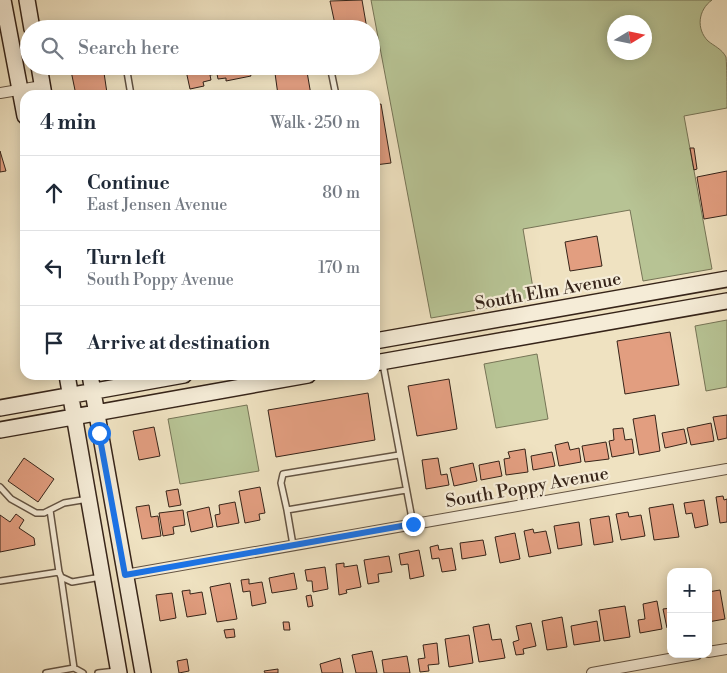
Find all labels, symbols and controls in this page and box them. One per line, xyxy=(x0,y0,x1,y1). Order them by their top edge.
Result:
north arrow xyxy=(607,15,652,60)
search box xyxy=(20,20,380,75)
icon: search xyxy=(38,34,66,62)
text: Search here xyxy=(78,36,179,60)
text: 4 min xyxy=(40,110,96,136)
text: Walk · 250 m xyxy=(270,113,360,133)
text: Continue xyxy=(87,171,170,195)
icon: ahead xyxy=(40,179,68,207)
text: 80 m xyxy=(322,183,360,203)
text: East Jensen Avenue xyxy=(87,195,227,215)
text: Turn left xyxy=(87,246,166,270)
icon: left xyxy=(40,254,68,282)
text: 170 m xyxy=(318,258,360,278)
street label: South Elm Avenue xyxy=(473,267,623,316)
text: South Poppy Avenue xyxy=(87,270,234,290)
icon: arrive xyxy=(40,329,68,357)
text: Arrive at destination xyxy=(87,331,270,355)
route start xyxy=(88,422,111,445)
street label: South Poppy Avenue xyxy=(444,462,610,513)
route end xyxy=(402,513,425,536)
map controls xyxy=(667,568,712,658)
button: + xyxy=(667,568,712,613)
button: − xyxy=(667,613,712,658)

